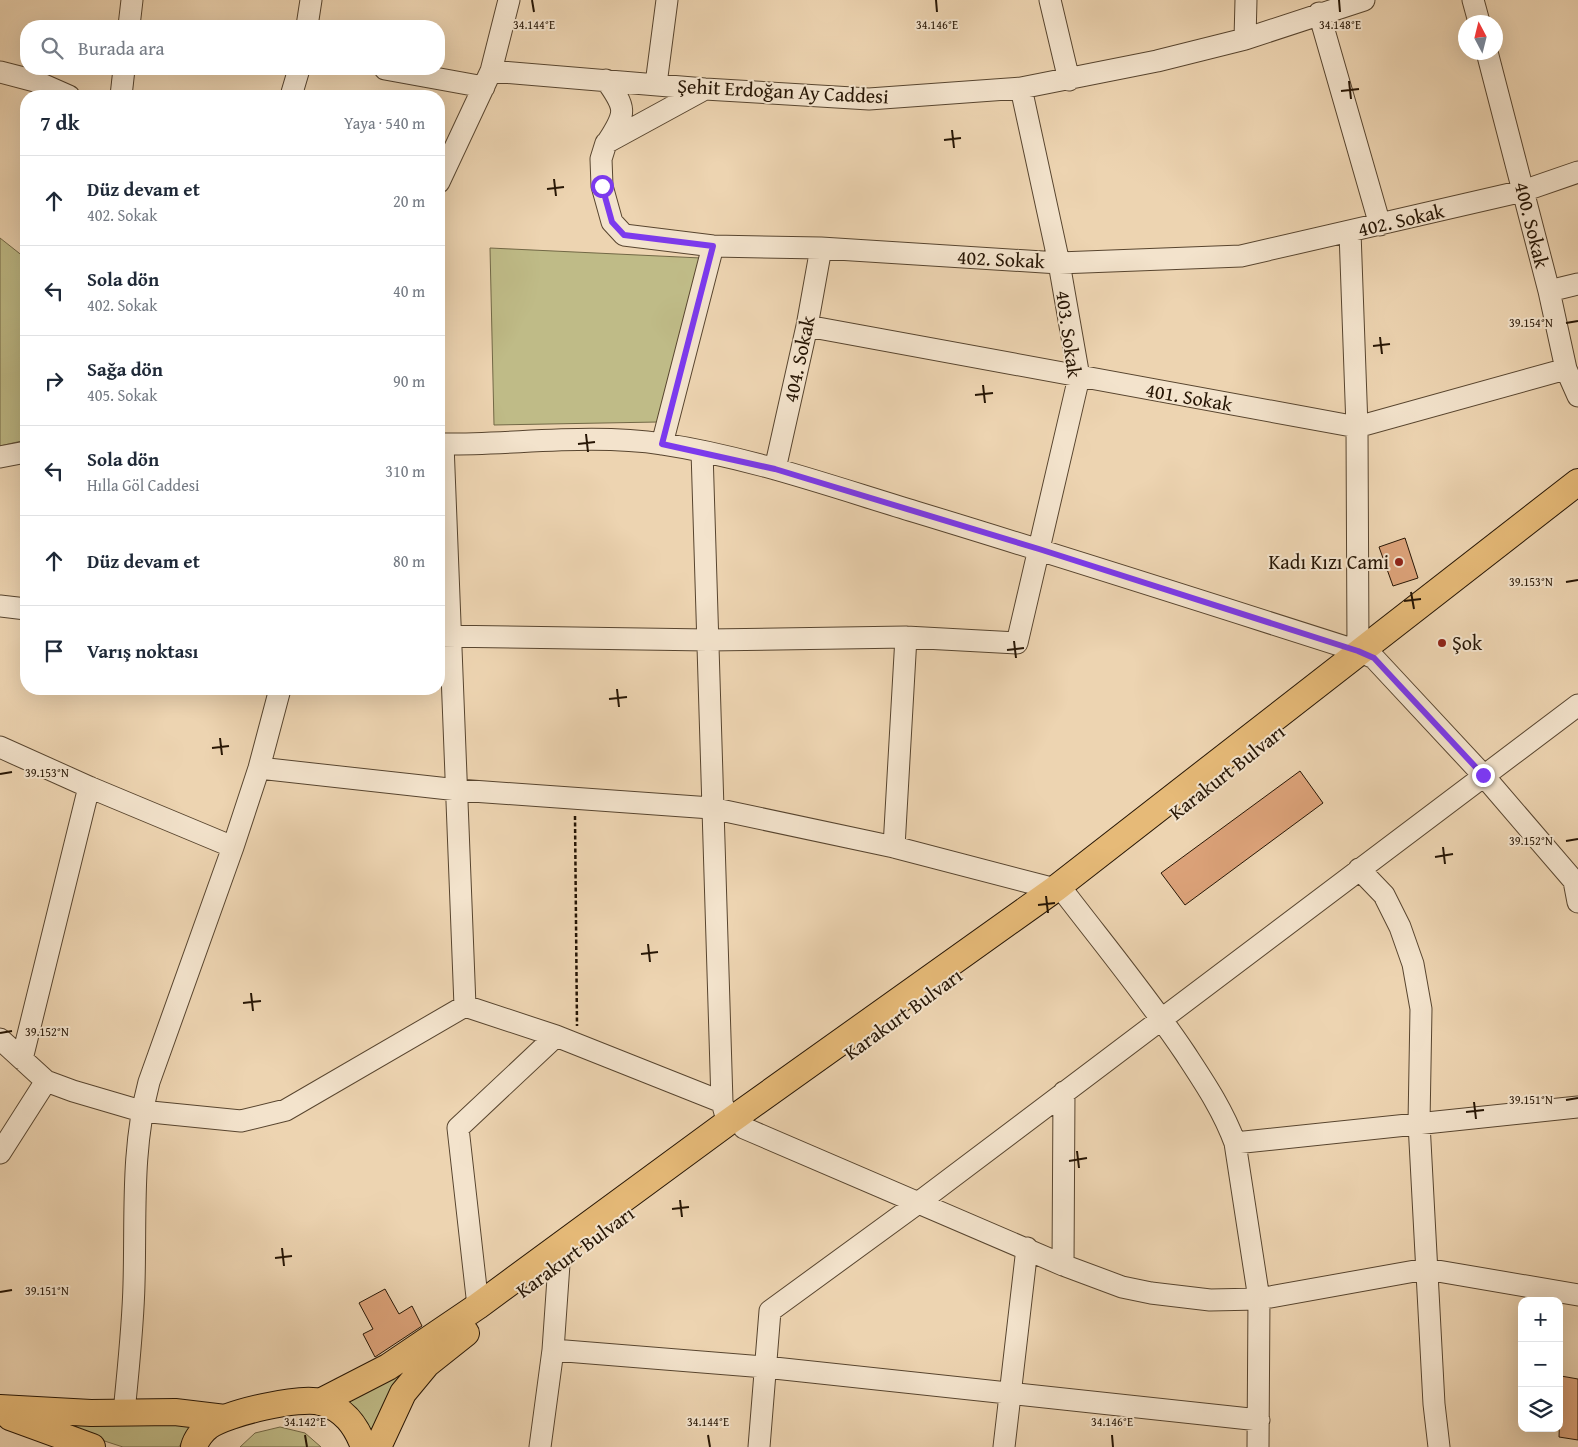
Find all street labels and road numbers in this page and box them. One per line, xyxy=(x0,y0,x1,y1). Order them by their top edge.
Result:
street label: Şehit Erdoğan Ay Caddesi xyxy=(677,70,890,111)
street label: 400. Sokak xyxy=(1508,179,1557,272)
street label: 402. Sokak xyxy=(1355,195,1448,244)
street label: 402. Sokak xyxy=(956,242,1047,275)
street label: 403. Sokak xyxy=(1049,288,1090,380)
street label: 404. Sokak xyxy=(775,312,822,405)
street label: 401. Sokak xyxy=(1143,375,1236,419)
street label: Karakurt Bulvarı xyxy=(1163,717,1291,826)
street label: Karakurt Bulvarı xyxy=(838,960,968,1067)
street label: Karakurt Bulvarı xyxy=(510,1198,640,1305)

